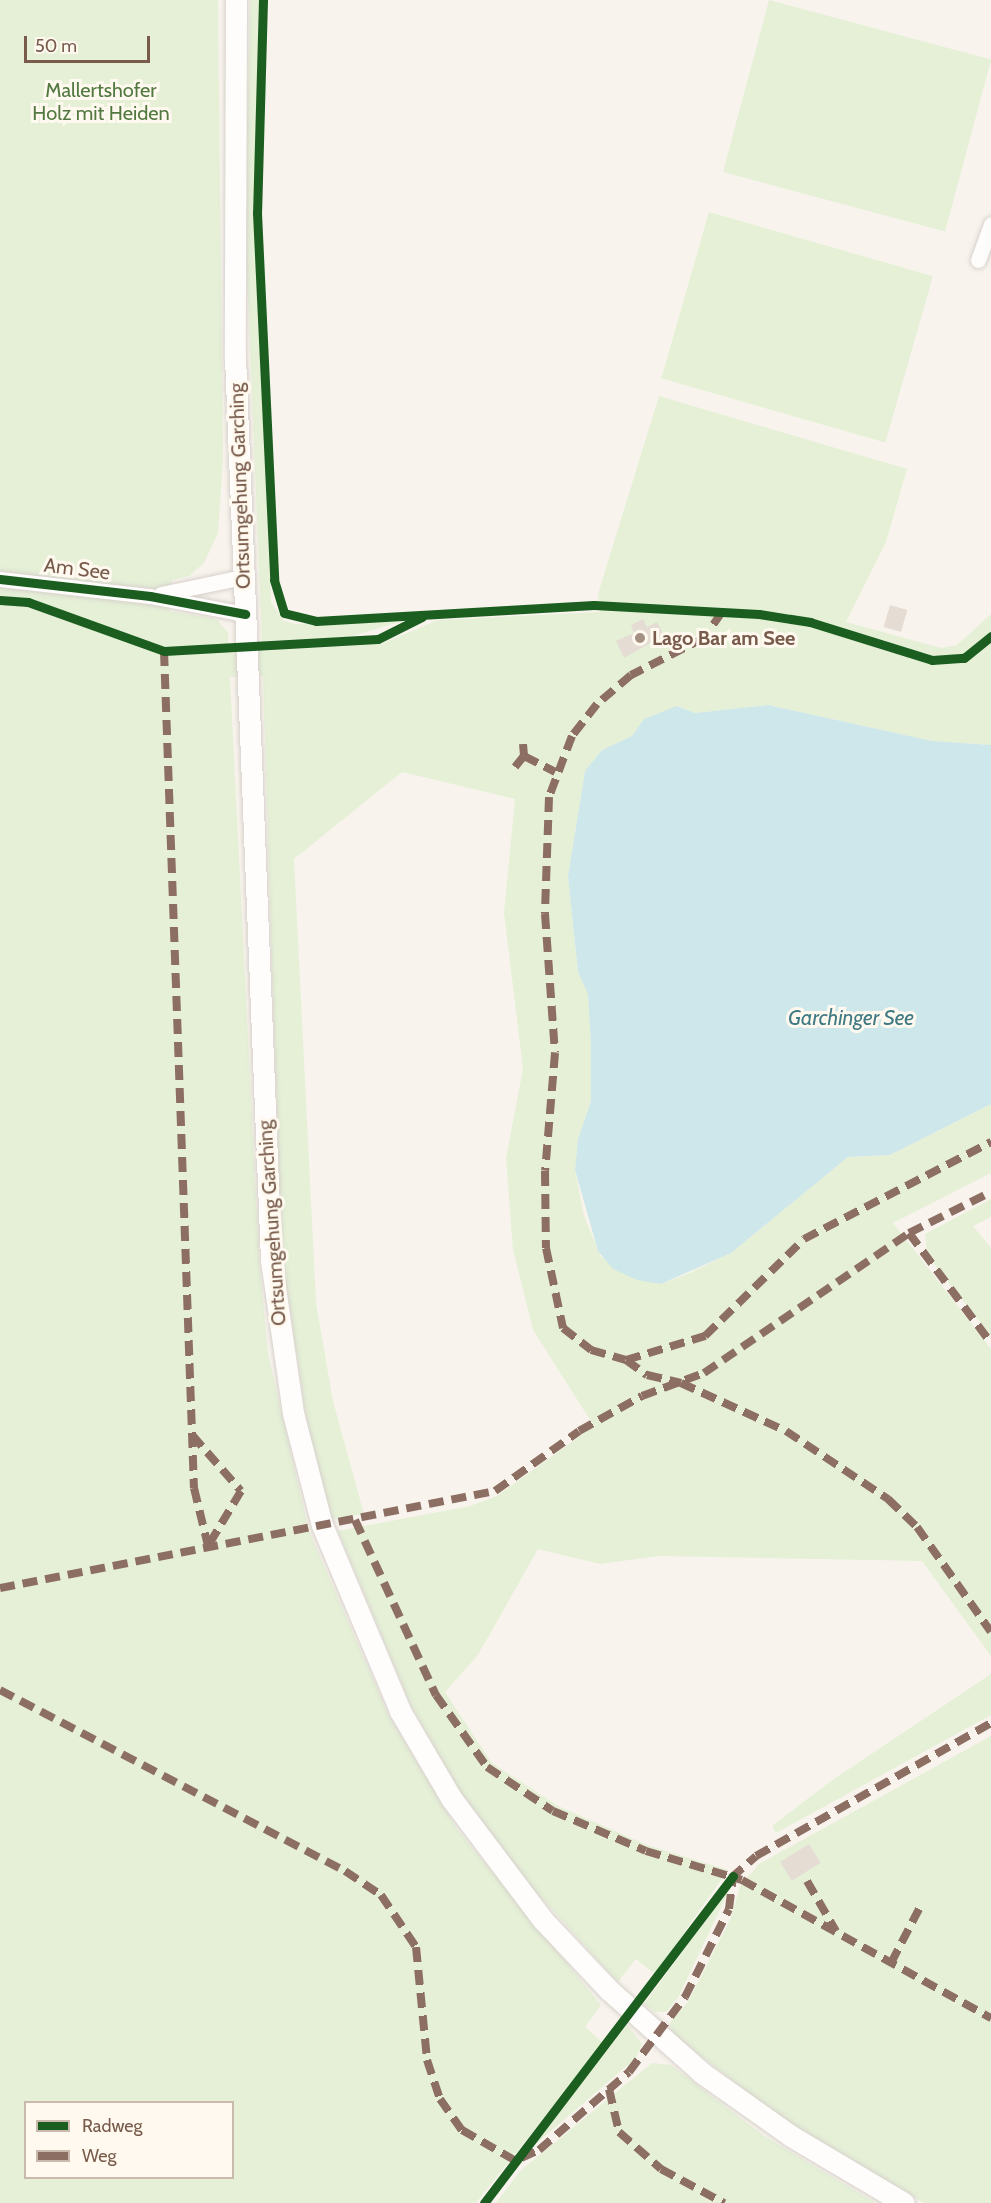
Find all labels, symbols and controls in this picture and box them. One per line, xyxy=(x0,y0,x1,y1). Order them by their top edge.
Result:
scale bar xyxy=(27,24,153,62)
text: 50 m xyxy=(35,35,77,57)
park label: Mallertshofer Holz mit Heiden xyxy=(32,78,170,125)
street label: Ortsumgehung Garching xyxy=(224,383,256,589)
street label: Am See xyxy=(43,553,111,585)
place label: Lago Bar am See xyxy=(652,626,795,650)
marker: Lago Bar am See xyxy=(633,631,647,645)
water label: Garchinger See xyxy=(788,1005,914,1031)
street label: Ortsumgehung Garching xyxy=(253,1119,291,1327)
legend xyxy=(24,2101,234,2179)
text: Radweg xyxy=(82,2115,143,2137)
text: Weg xyxy=(82,2145,117,2167)

